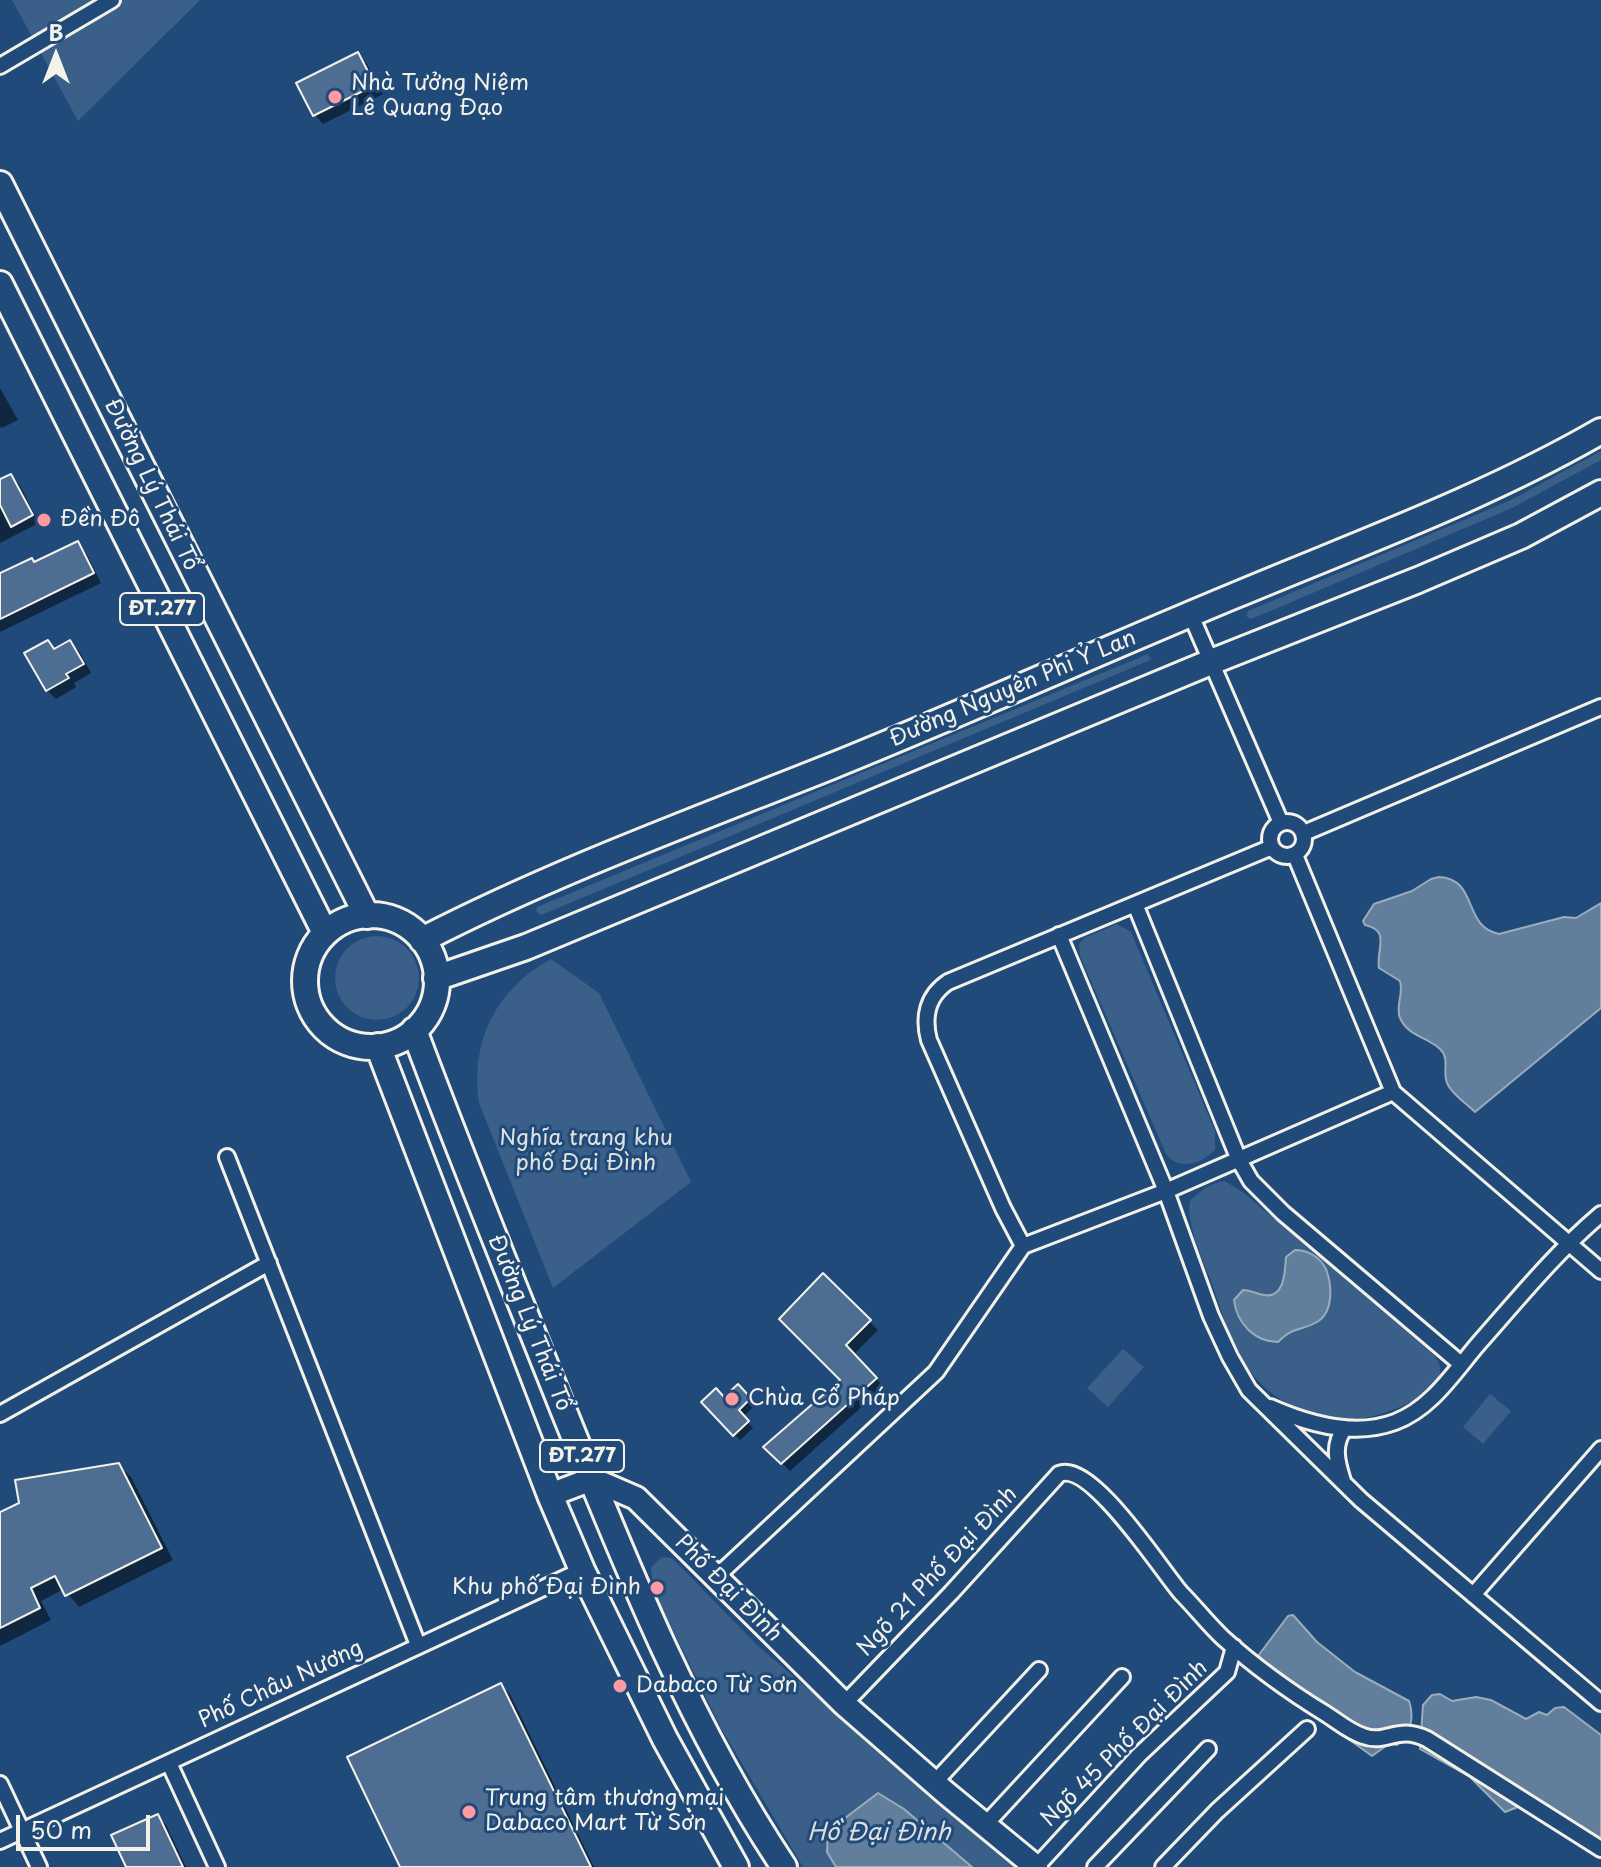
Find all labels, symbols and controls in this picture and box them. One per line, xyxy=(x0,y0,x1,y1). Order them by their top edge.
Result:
text: B xyxy=(48,15,64,48)
north arrow xyxy=(16,16,96,96)
place label: Nhà Tưởng Niệm Lê Quang Đạo xyxy=(351,71,529,122)
marker: Nhà Tưởng Niệm Lê Quang Đạo xyxy=(326,88,344,106)
street label: Đường Lý Thái Tổ xyxy=(98,395,204,575)
place label: Đền Đô xyxy=(60,507,140,533)
marker: Đền Đô xyxy=(35,511,53,529)
road number: ĐT.277 xyxy=(120,593,204,625)
street label: Đường Nguyên Phi Ỷ Lan xyxy=(886,625,1140,753)
park label: Nghĩa trang khu phố Đại Đình xyxy=(499,1126,673,1178)
street label: Đường Lý Thái Tổ xyxy=(482,1231,576,1415)
place label: Chùa Cổ Pháp xyxy=(748,1386,900,1412)
marker: Chùa Cổ Pháp xyxy=(723,1390,741,1408)
road number: ĐT.277 xyxy=(540,1440,624,1472)
street label: Ngõ 21 Phố Đại Đình xyxy=(853,1482,1023,1662)
street label: Phố Đại Đình xyxy=(669,1530,787,1648)
place label: Khu phố Đại Đình xyxy=(452,1575,641,1601)
marker: Khu phố Đại Đình xyxy=(648,1579,666,1597)
street label: Phố Châu Nương xyxy=(195,1635,367,1735)
street label: Ngõ 45 Phố Đại Đình xyxy=(1036,1655,1214,1833)
place label: Dabaco Từ Sơn xyxy=(636,1673,798,1699)
marker: Dabaco Từ Sơn xyxy=(611,1677,629,1695)
place label: Trung tâm thương mại Dabaco Mart Từ Sơn xyxy=(485,1786,724,1838)
scale bar xyxy=(20,1799,154,1849)
marker: Trung tâm thương mại Dabaco Mart Từ Sơn xyxy=(460,1803,478,1821)
text: 50 m xyxy=(30,1811,92,1847)
water label: Hồ Đại Đình xyxy=(807,1819,951,1847)

